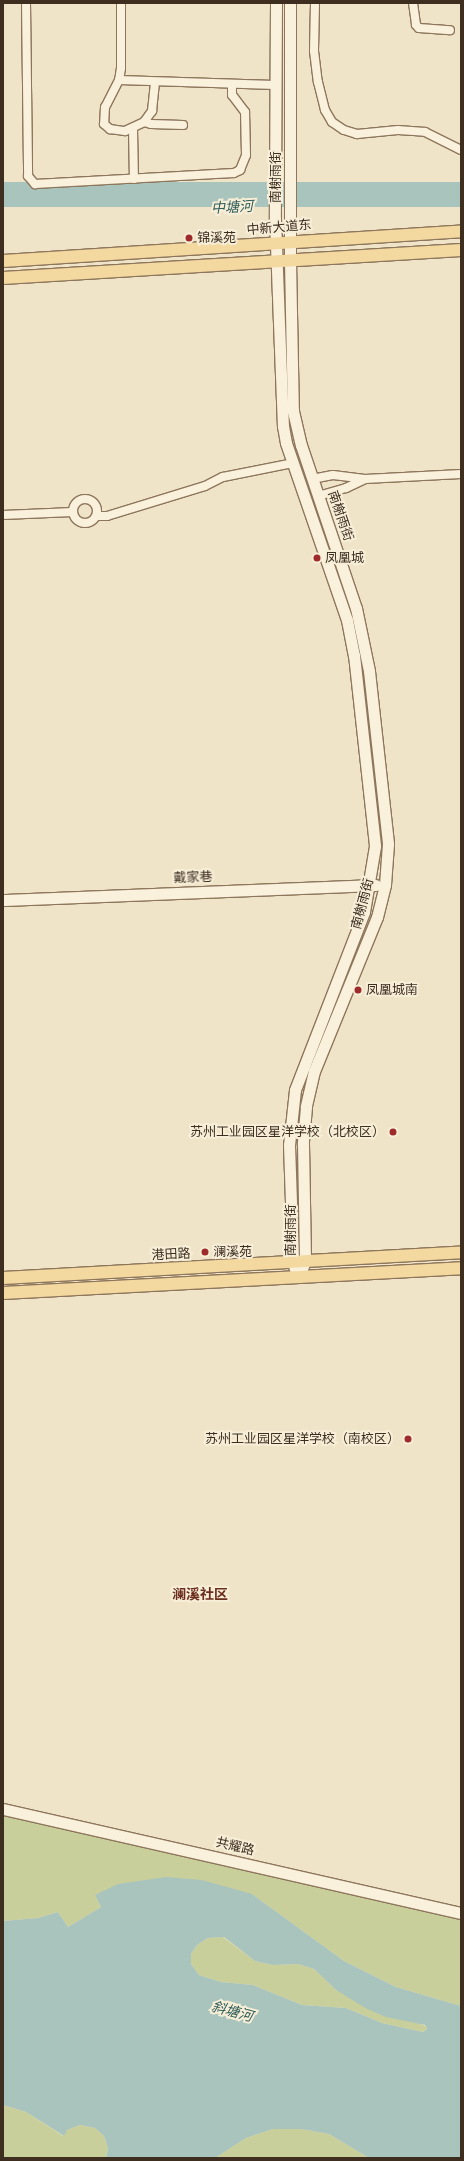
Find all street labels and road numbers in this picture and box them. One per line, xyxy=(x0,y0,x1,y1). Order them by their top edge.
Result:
street label: 南榭雨街 xyxy=(268,151,284,203)
street label: 中新大道东 xyxy=(246,217,312,239)
street label: 南榭雨街 xyxy=(324,489,356,543)
street label: 戴家巷 xyxy=(173,870,213,886)
street label: 南榭雨街 xyxy=(349,877,377,931)
street label: 南榭雨街 xyxy=(283,1204,299,1256)
street label: 港田路 xyxy=(151,1246,191,1264)
street label: 共耀路 xyxy=(214,1835,256,1859)

